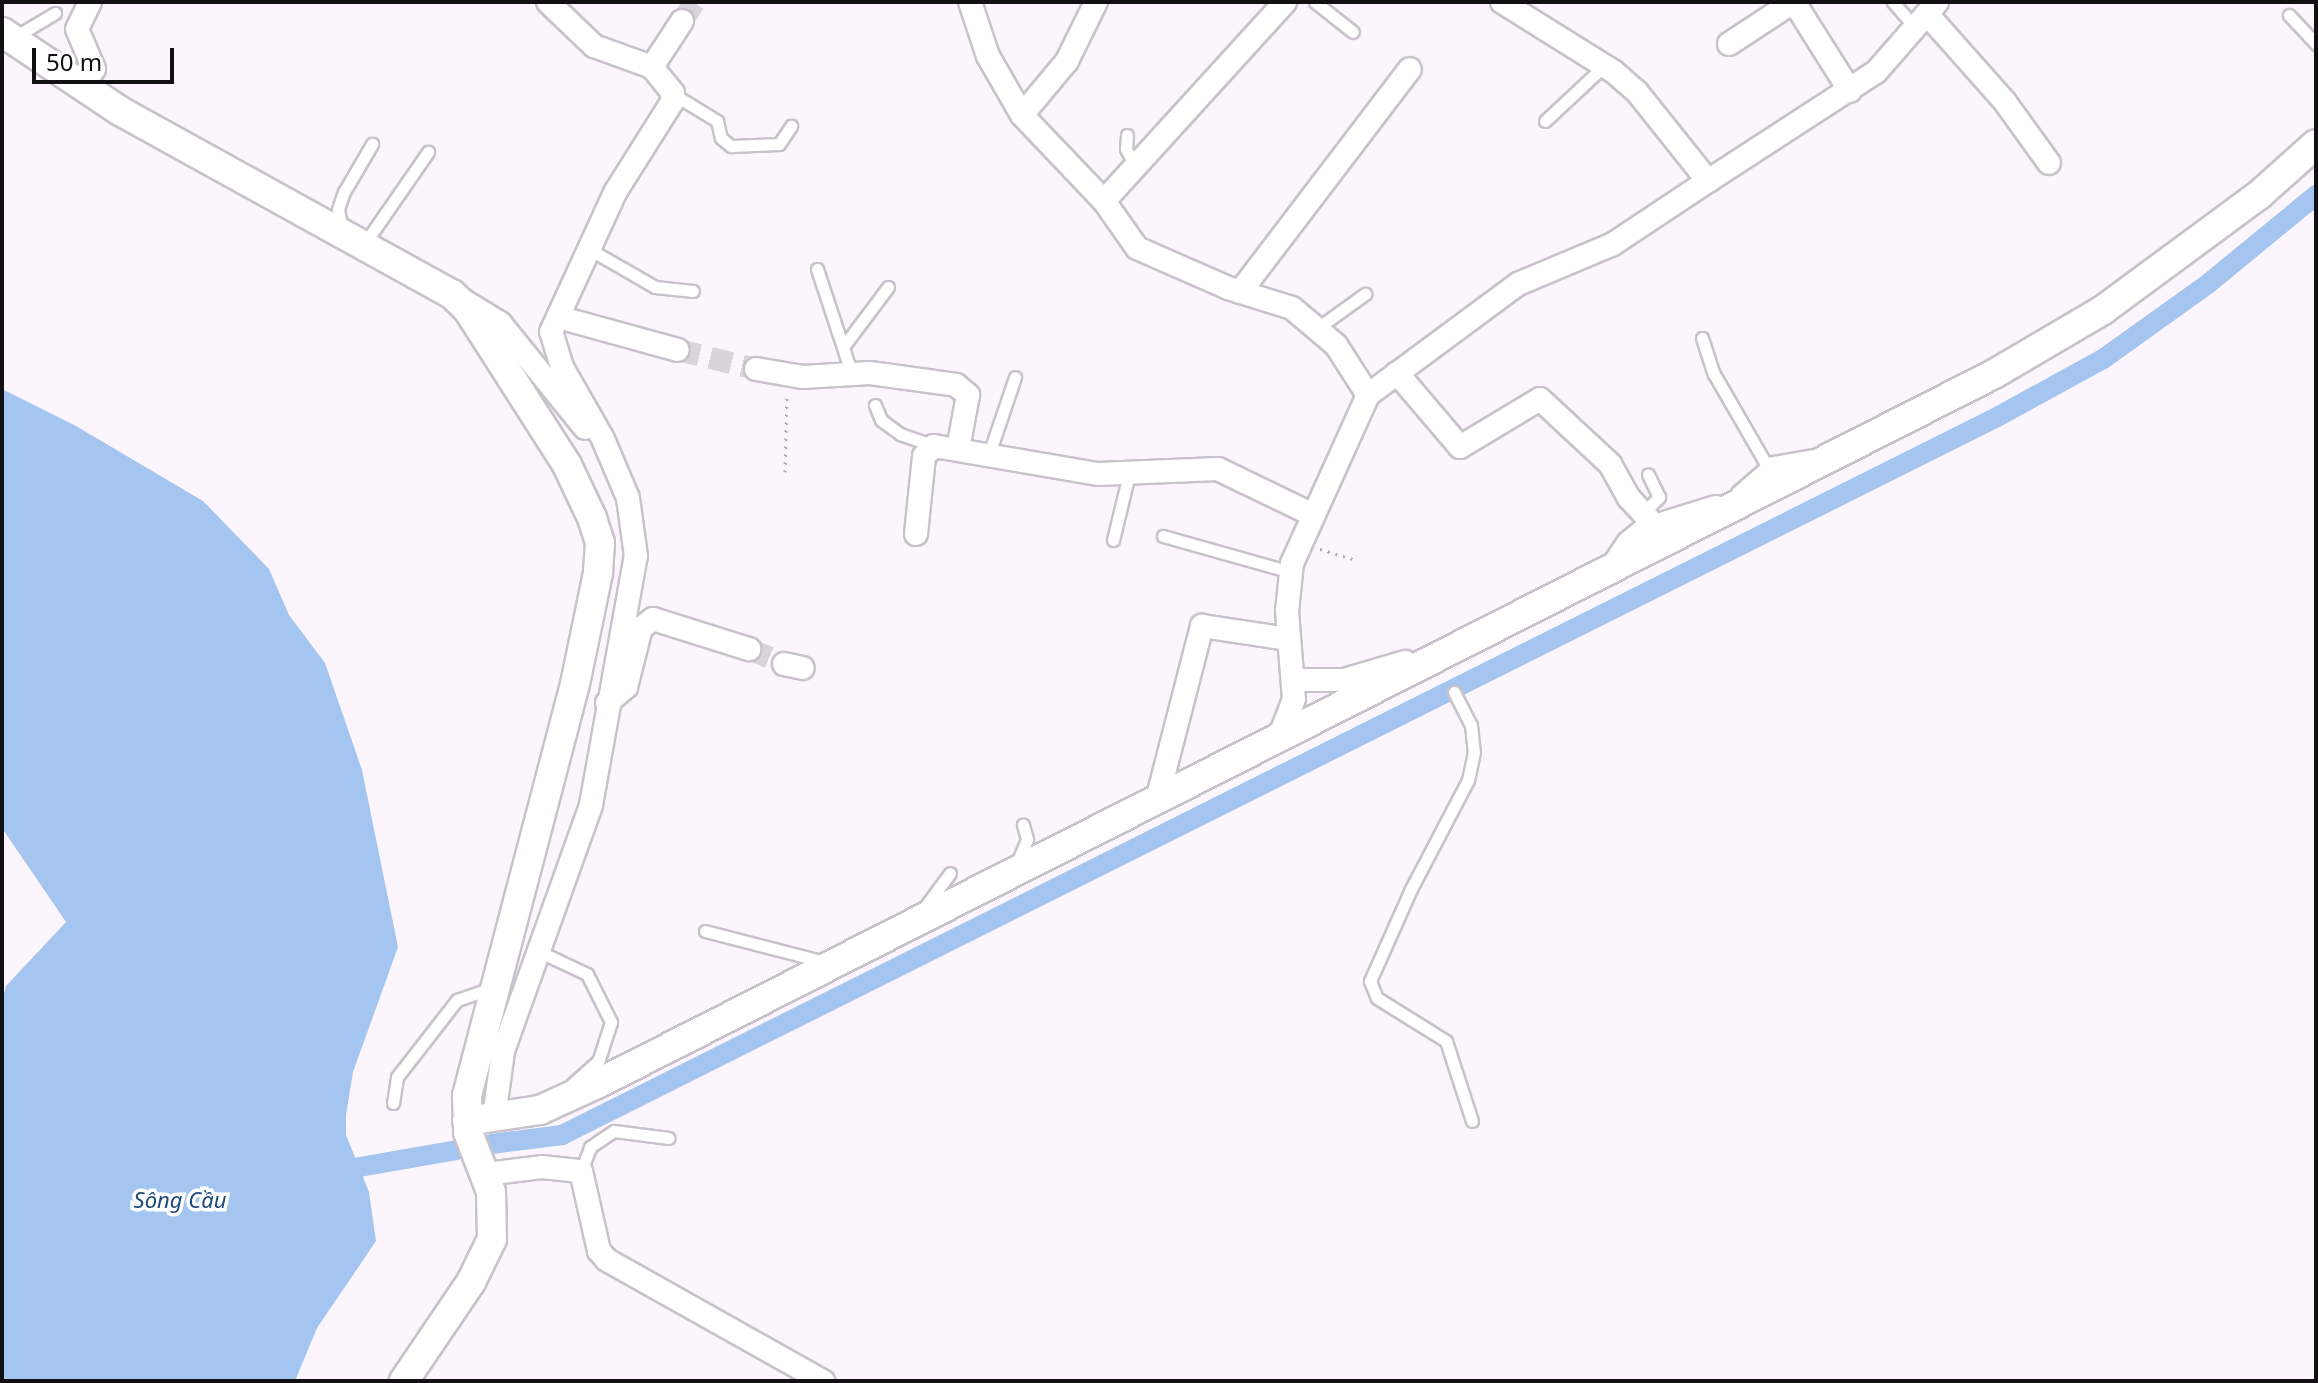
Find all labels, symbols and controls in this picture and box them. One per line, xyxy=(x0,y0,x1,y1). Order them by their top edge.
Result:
scale bar xyxy=(36,32,178,82)
text: 50 m xyxy=(46,45,102,78)
water label: Sông Cầu xyxy=(134,1187,226,1213)

